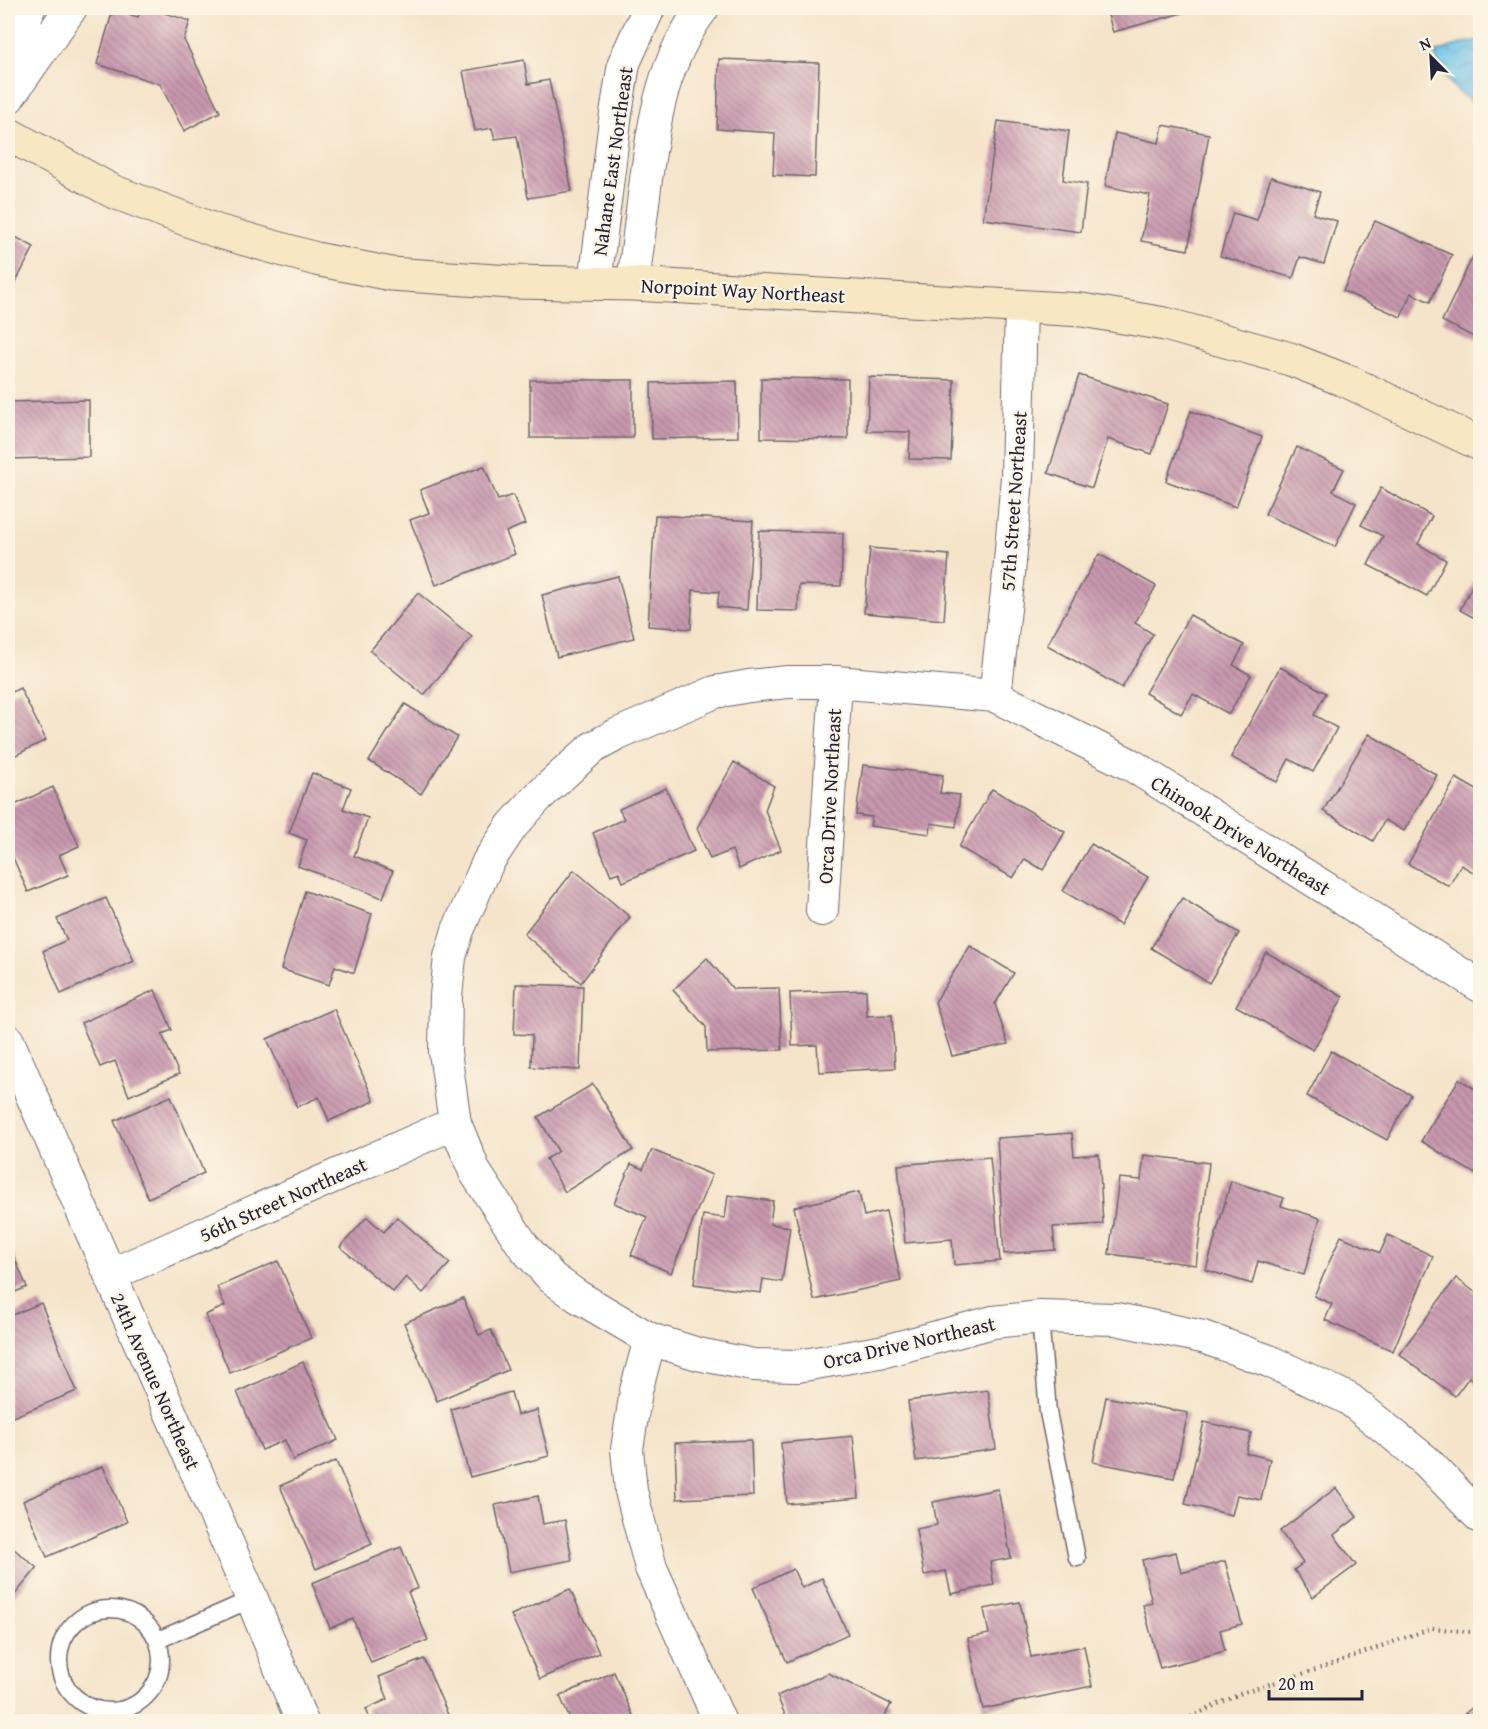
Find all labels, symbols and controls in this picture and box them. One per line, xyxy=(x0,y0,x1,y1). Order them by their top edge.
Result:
north arrow xyxy=(1401,27,1461,87)
text: N xyxy=(1415,30,1435,56)
street label: Nahane East Northeast xyxy=(584,64,640,258)
street label: Norpoint Way Northeast xyxy=(640,270,846,310)
street label: 57th Street Northeast xyxy=(992,410,1034,592)
street label: Orca Drive Northeast xyxy=(810,707,848,885)
street label: Chinook Drive Northeast xyxy=(1146,768,1336,902)
street label: 56th Street Northeast xyxy=(195,1149,371,1249)
street label: 24th Avenue Northeast xyxy=(104,1288,208,1474)
street label: Orca Drive Northeast xyxy=(820,1308,998,1376)
scale bar xyxy=(1269,1663,1362,1701)
text: 20 m xyxy=(1278,1670,1314,1697)

